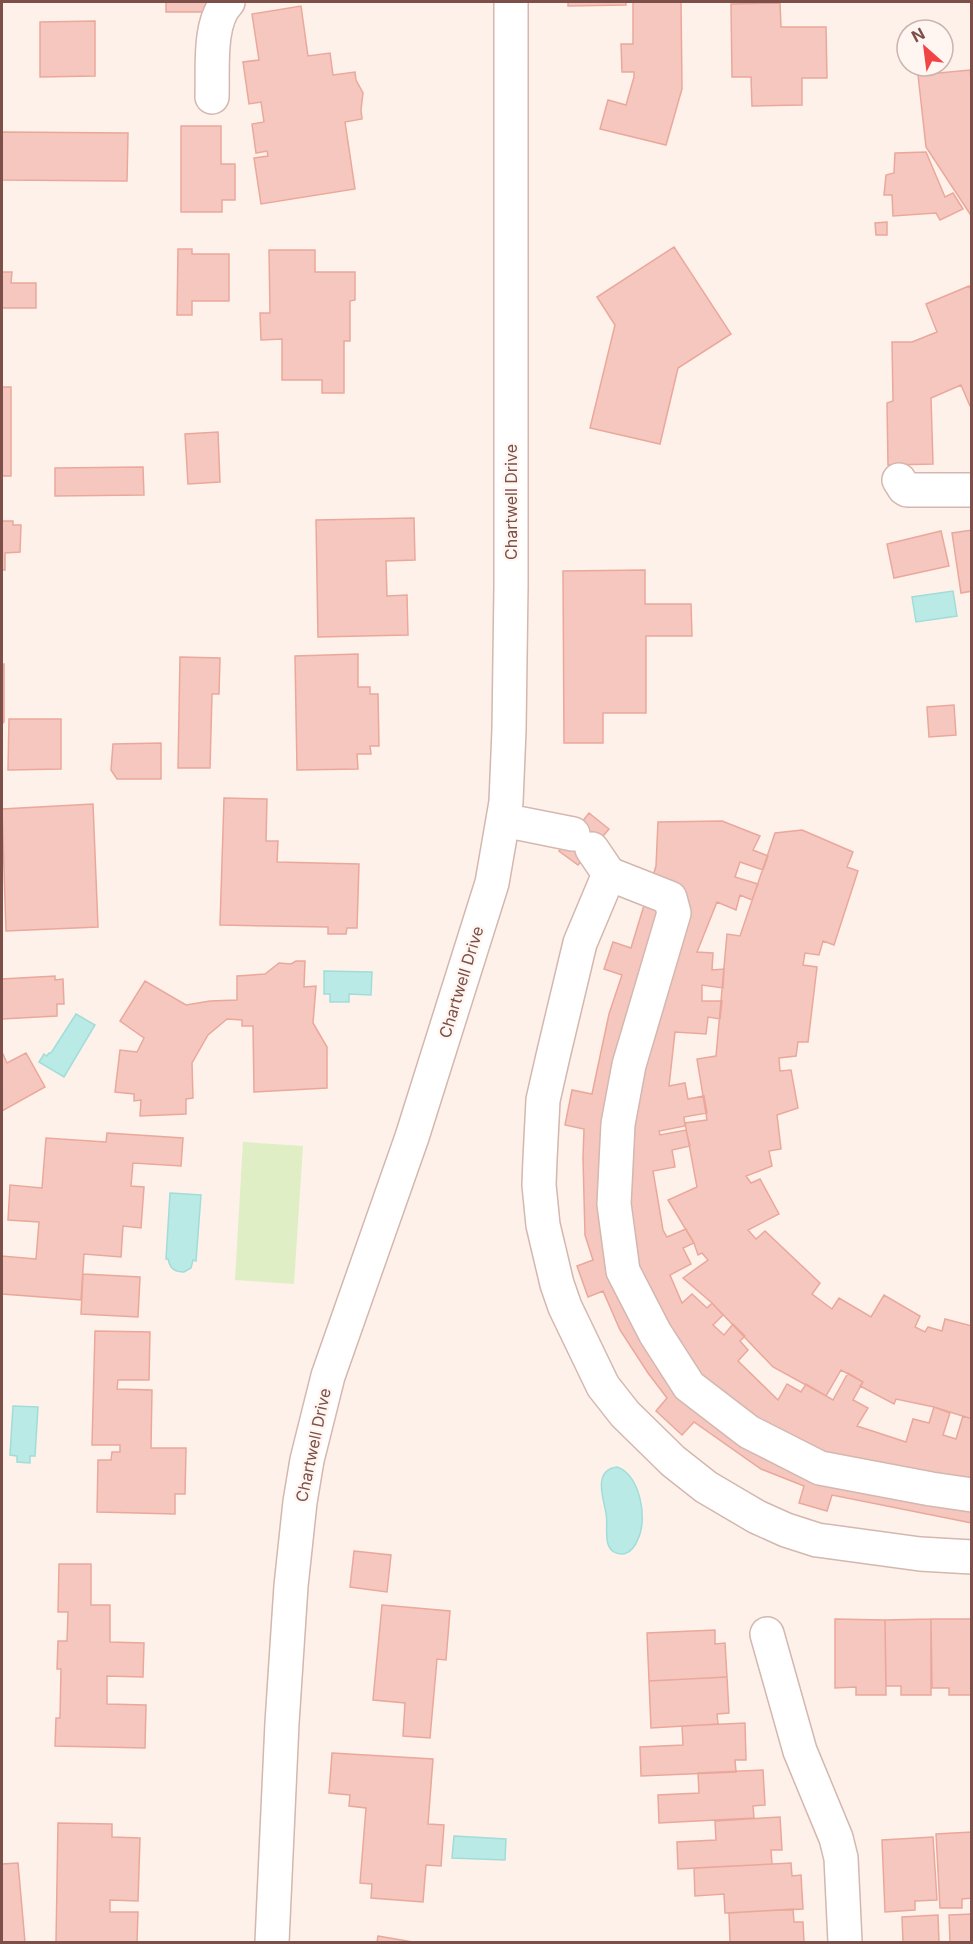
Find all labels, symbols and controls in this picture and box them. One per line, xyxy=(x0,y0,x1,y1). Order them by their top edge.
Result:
north arrow xyxy=(895,18,955,78)
text: N xyxy=(908,23,928,46)
street label: Chartwell Drive xyxy=(501,444,521,560)
street label: Chartwell Drive xyxy=(434,924,488,1040)
street label: Chartwell Drive xyxy=(291,1386,335,1504)

